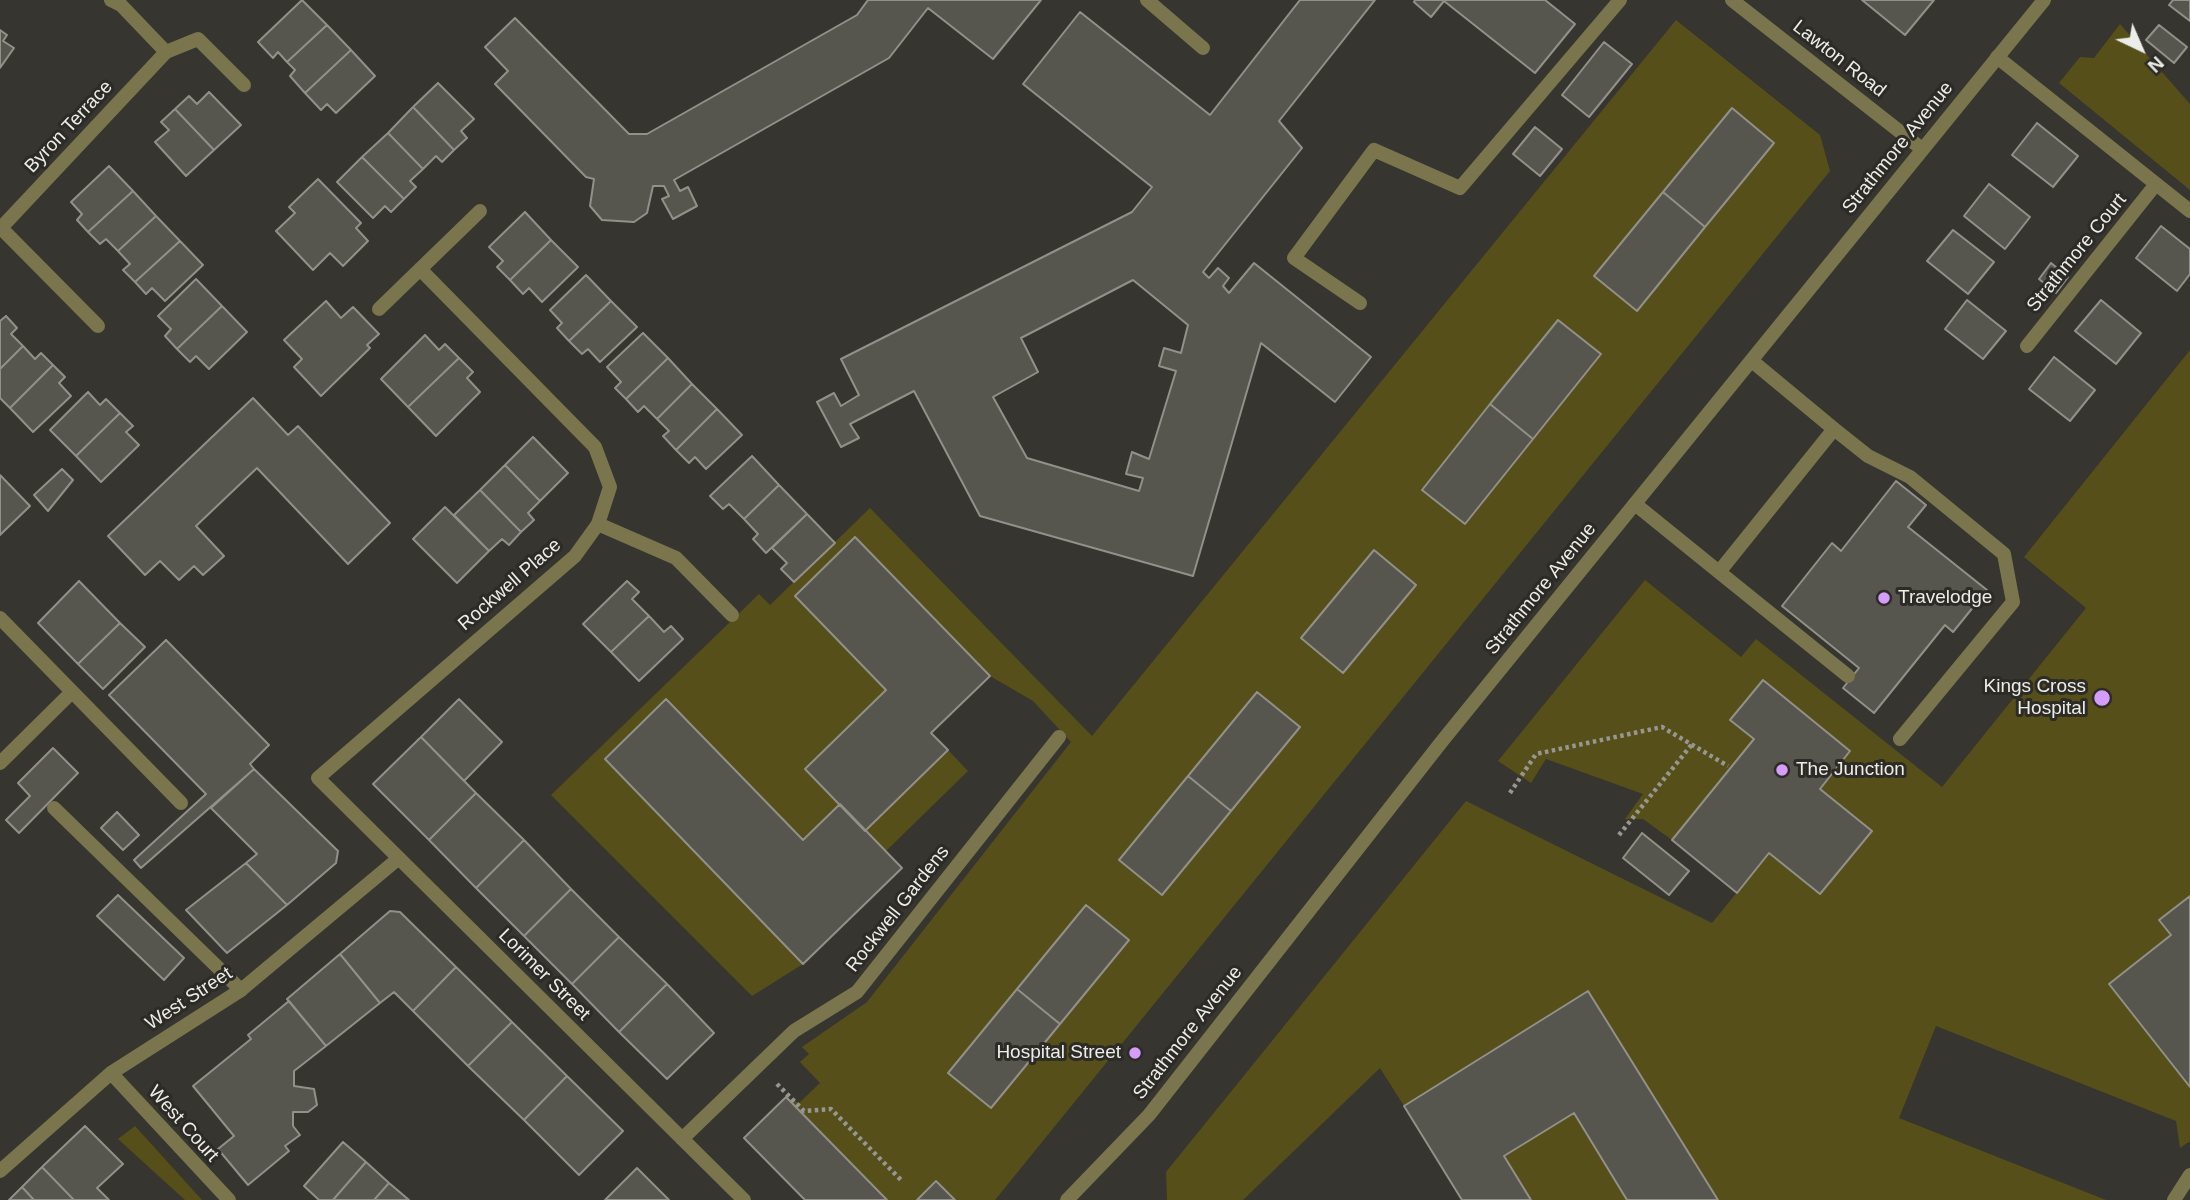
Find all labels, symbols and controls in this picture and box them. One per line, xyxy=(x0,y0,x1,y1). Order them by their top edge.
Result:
north arrow xyxy=(2106,14,2176,84)
street label: Lawton Road xyxy=(1788,16,1890,102)
text: N xyxy=(2144,52,2168,77)
street label: Byron Terrace xyxy=(20,76,118,178)
street label: Strathmore Avenue xyxy=(1838,77,1958,219)
street label: Strathmore Court xyxy=(2022,189,2132,317)
street label: Strathmore Avenue xyxy=(1481,518,1601,660)
street label: Rockwell Place xyxy=(454,534,566,636)
place label: Travelodge xyxy=(1898,587,1992,609)
marker: Travelodge xyxy=(1876,590,1892,606)
place label: Kings Cross Hospital xyxy=(1984,676,2086,720)
marker: Kings Cross Hospital xyxy=(2092,688,2112,708)
place label: The Junction xyxy=(1796,759,1905,781)
marker: The Junction xyxy=(1774,762,1790,778)
street label: Rockwell Gardens xyxy=(842,841,954,977)
street label: Lorimer Street xyxy=(493,924,595,1026)
street label: Strathmore Avenue xyxy=(1129,962,1247,1104)
street label: West Street xyxy=(141,963,237,1035)
place label: Hospital Street xyxy=(996,1042,1121,1064)
marker: Hospital Street xyxy=(1127,1045,1143,1061)
street label: West Court xyxy=(143,1081,223,1167)

